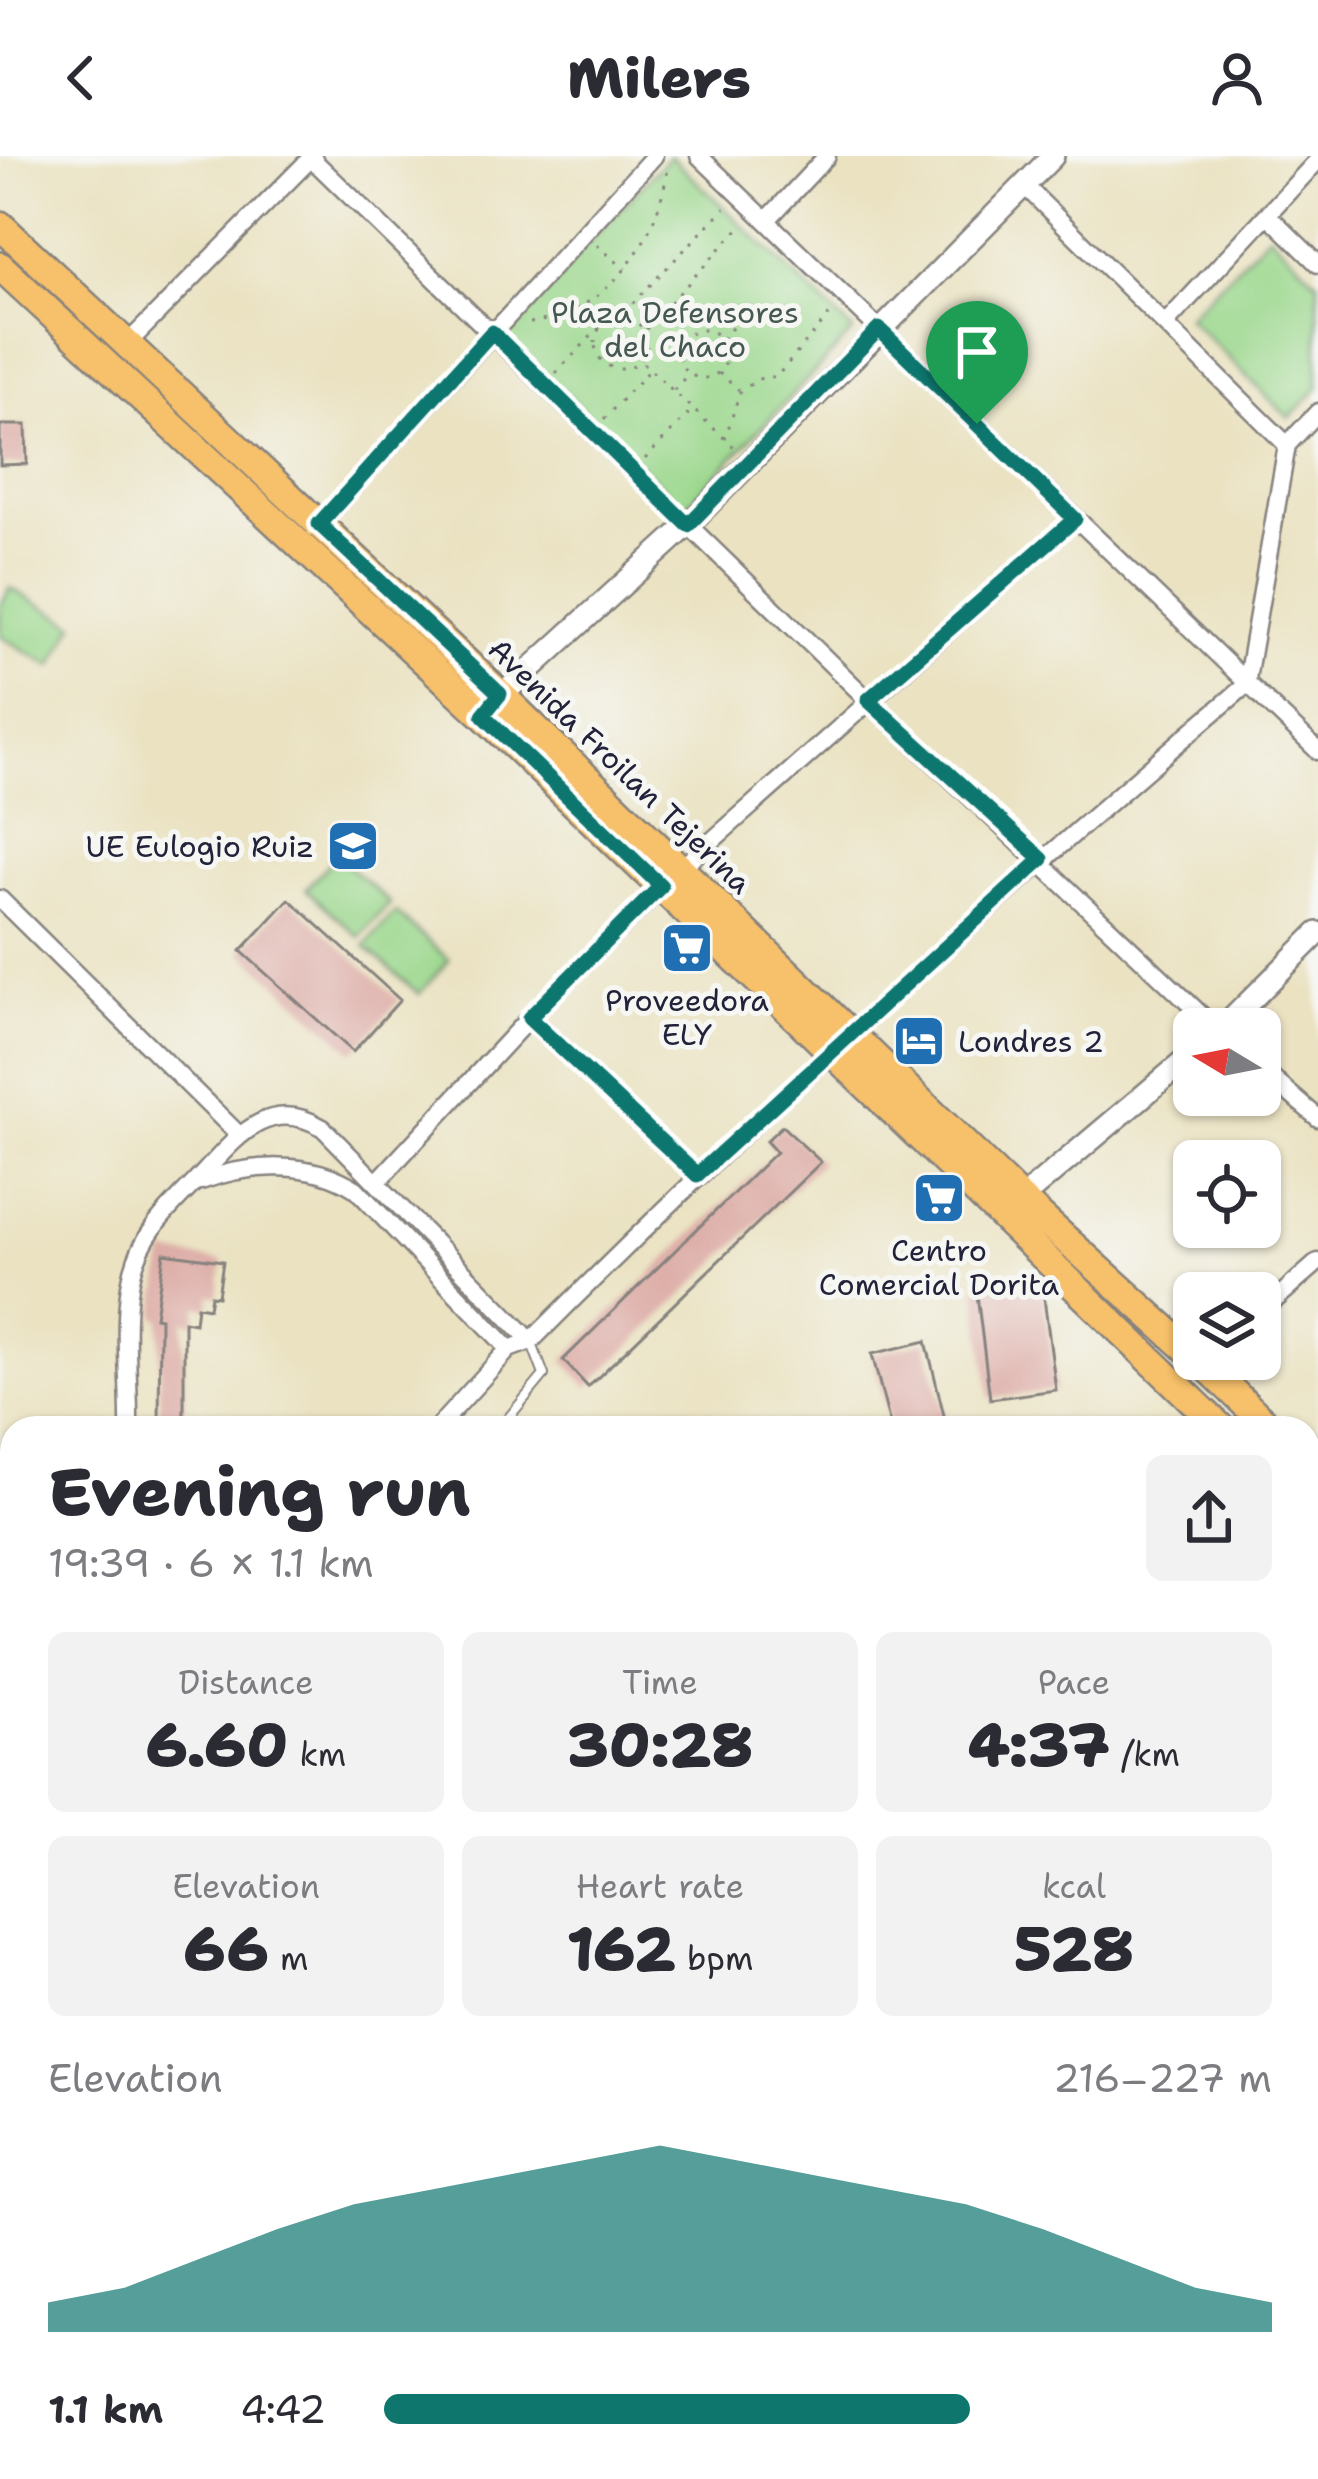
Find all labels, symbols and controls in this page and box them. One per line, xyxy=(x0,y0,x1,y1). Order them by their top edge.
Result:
text: Milers xyxy=(567,42,751,114)
icon: back xyxy=(48,45,114,111)
icon: person xyxy=(1204,45,1270,111)
park label: Plaza Defensores del Chaco xyxy=(551,292,799,367)
pin xyxy=(926,301,1028,424)
icon: arrive xyxy=(944,319,1010,385)
street label: Avenida Froilan Tejerina xyxy=(479,629,761,903)
school or university icon: UE Eulogio Ruiz xyxy=(325,818,381,874)
place label: UE Eulogio Ruiz xyxy=(86,826,314,867)
supermarket icon: Proveedora ELY xyxy=(659,920,715,976)
place label: Proveedora ELY xyxy=(605,980,769,1055)
north arrow xyxy=(1173,1008,1281,1116)
map controls xyxy=(1173,1008,1281,1380)
hotel icon: Londres 2 xyxy=(891,1013,947,1069)
place label: Londres 2 xyxy=(958,1021,1104,1062)
button: locate xyxy=(1173,1140,1281,1248)
supermarket icon: Centro Comercial Dorita xyxy=(911,1170,967,1226)
place label: Centro Comercial Dorita xyxy=(819,1230,1059,1305)
button: layers xyxy=(1173,1272,1281,1380)
text: Evening run xyxy=(48,1448,471,1536)
button: share xyxy=(1146,1455,1272,1581)
text: 19:39 · 6 × 1.1 km xyxy=(48,1537,374,1589)
text: Distance xyxy=(178,1660,314,1705)
text: Time xyxy=(622,1660,698,1705)
text: Pace xyxy=(1038,1660,1110,1705)
text: 6.60 xyxy=(146,1705,288,1785)
text: 30:28 xyxy=(567,1705,753,1785)
text: 4:37 xyxy=(968,1705,1110,1785)
text: km xyxy=(288,1732,346,1777)
text: /km xyxy=(1110,1732,1180,1777)
text: Elevation xyxy=(172,1864,320,1909)
text: Heart rate xyxy=(576,1864,744,1909)
text: kcal xyxy=(1042,1864,1106,1909)
text: 66 xyxy=(184,1909,269,1989)
text: 162 xyxy=(566,1909,676,1989)
text: 528 xyxy=(1014,1909,1134,1989)
text: m xyxy=(269,1936,308,1981)
text: bpm xyxy=(676,1936,754,1981)
text: Elevation xyxy=(48,2052,223,2104)
text: 216–227 m xyxy=(1053,2052,1272,2104)
text: 1.1 km xyxy=(48,2383,163,2435)
text: 4:42 xyxy=(240,2383,326,2435)

